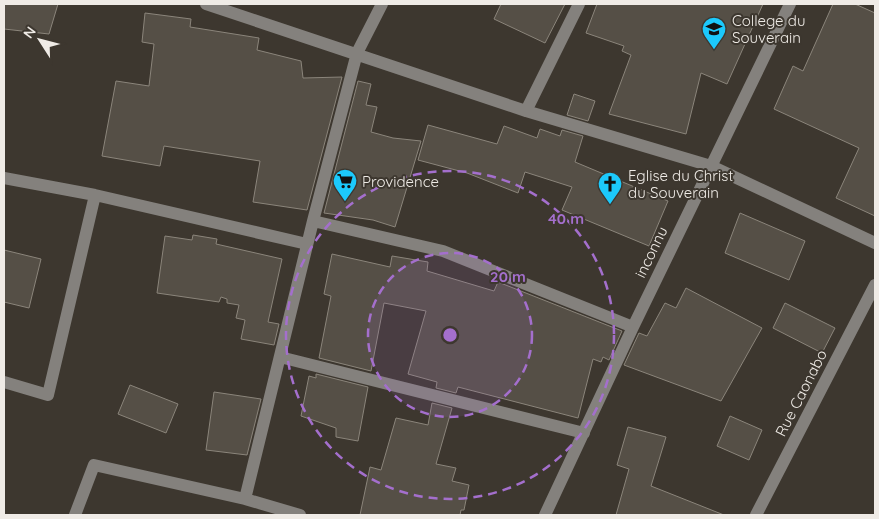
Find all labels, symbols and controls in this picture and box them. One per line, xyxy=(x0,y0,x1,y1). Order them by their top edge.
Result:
place label: College du Souverain xyxy=(732,11,806,47)
north arrow xyxy=(15,15,65,65)
school or university icon: College du Souverain xyxy=(701,16,727,50)
text: N xyxy=(19,23,40,42)
place label: Eglise du Christ du Souverain xyxy=(628,166,733,202)
supermarket icon: Providence xyxy=(332,168,358,202)
church icon: Eglise du Christ du Souverain xyxy=(597,171,623,205)
place label: Providence xyxy=(362,172,439,191)
text: 40 m xyxy=(548,209,584,228)
street label: inconnu xyxy=(630,223,672,281)
text: 20 m xyxy=(490,267,526,286)
centre of rings xyxy=(441,326,459,344)
street label: Rue Caonabo xyxy=(771,346,831,440)

